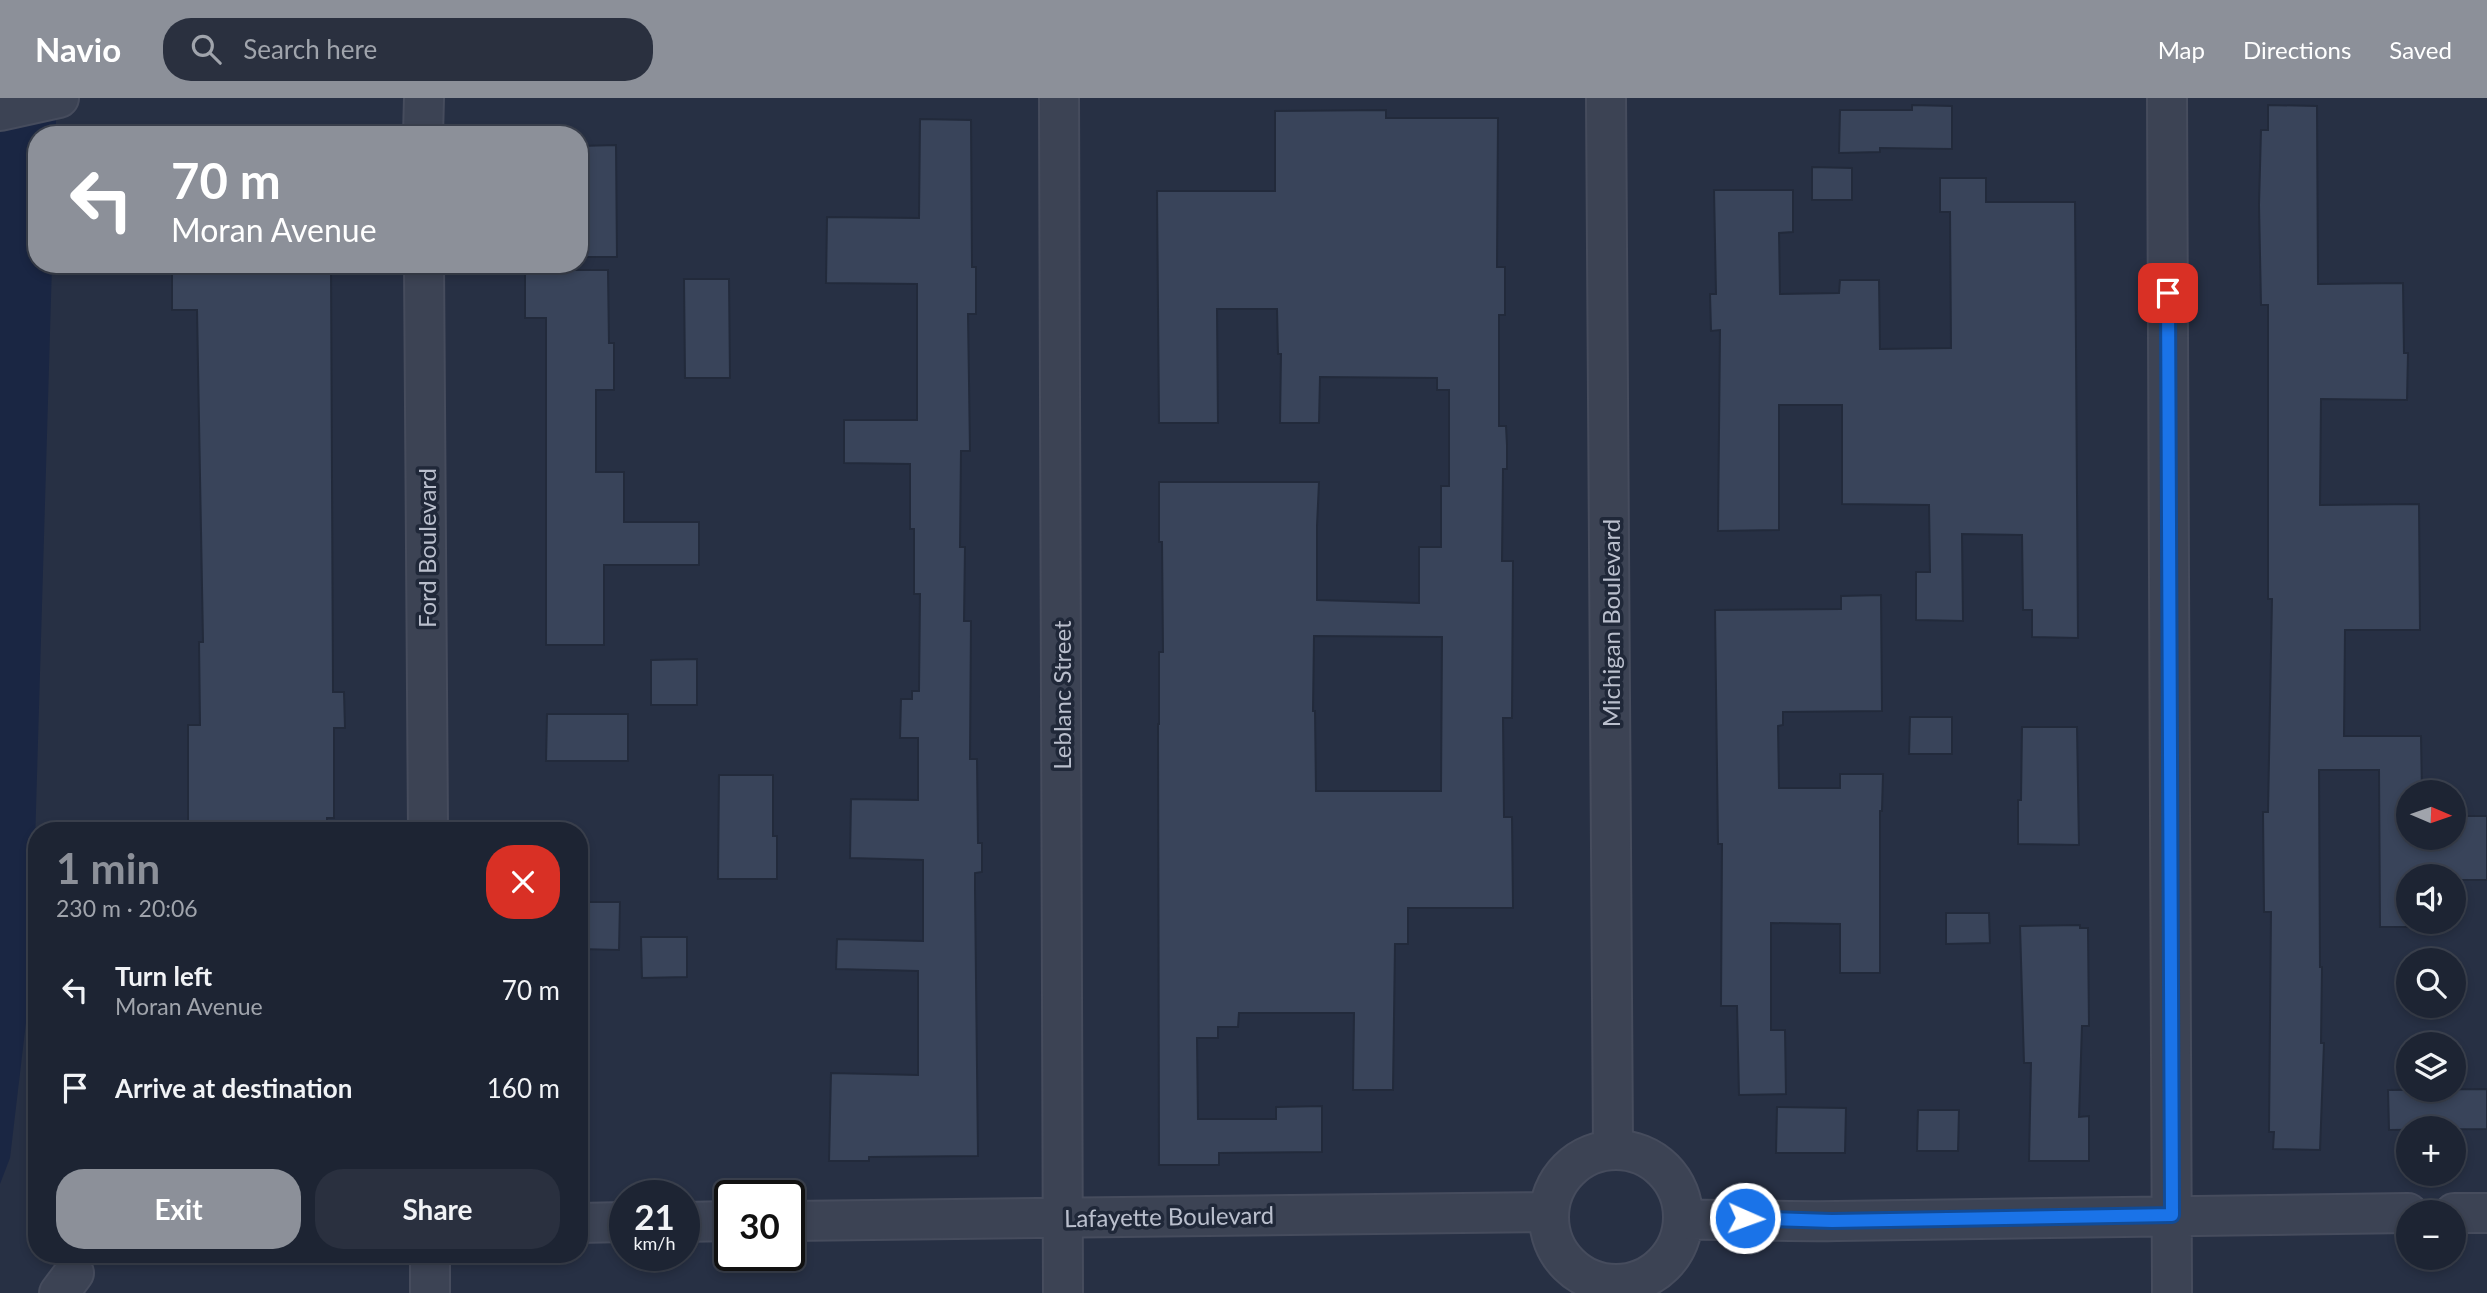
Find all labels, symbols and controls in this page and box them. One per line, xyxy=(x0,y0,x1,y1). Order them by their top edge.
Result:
search box xyxy=(163,18,653,81)
text: Navio xyxy=(35,29,121,69)
icon: search xyxy=(187,30,225,68)
text: Search here xyxy=(243,33,377,65)
text: Map xyxy=(2158,35,2205,64)
text: Directions xyxy=(2243,35,2351,64)
text: Saved xyxy=(2389,35,2452,64)
text: 70 m xyxy=(171,151,281,209)
icon: left xyxy=(56,154,147,245)
text: Moran Avenue xyxy=(171,210,377,249)
pin xyxy=(2138,263,2198,323)
icon: arrive xyxy=(2149,274,2187,312)
street label: Ford Boulevard xyxy=(412,468,441,628)
street label: Michigan Boulevard xyxy=(1596,519,1625,727)
street label: Leblanc Street xyxy=(1047,620,1076,770)
north arrow xyxy=(2396,780,2466,850)
map controls xyxy=(2396,780,2466,1270)
text: 1 min xyxy=(56,843,160,893)
button: close xyxy=(486,845,560,919)
button: sound xyxy=(2396,864,2466,934)
text: 230 m · 20:06 xyxy=(56,894,198,922)
button: search xyxy=(2396,948,2466,1018)
text: Turn left xyxy=(115,960,212,992)
icon: left xyxy=(56,971,94,1009)
text: 70 m xyxy=(502,974,560,1006)
text: Moran Avenue xyxy=(115,992,263,1020)
button: layers xyxy=(2396,1032,2466,1102)
icon: arrive xyxy=(56,1069,94,1107)
text: Arrive at destination xyxy=(115,1072,352,1104)
text: 160 m xyxy=(487,1072,560,1104)
button: + xyxy=(2396,1116,2466,1186)
button: Exit xyxy=(56,1169,301,1249)
button: Share xyxy=(315,1169,560,1249)
speed limit sign: 30 xyxy=(714,1180,805,1271)
position arrow xyxy=(1708,1181,1782,1255)
text: 21 xyxy=(634,1195,675,1237)
street label: Lafayette Boulevard xyxy=(1064,1200,1274,1232)
button: − xyxy=(2396,1200,2466,1270)
text: km/h xyxy=(633,1232,676,1254)

